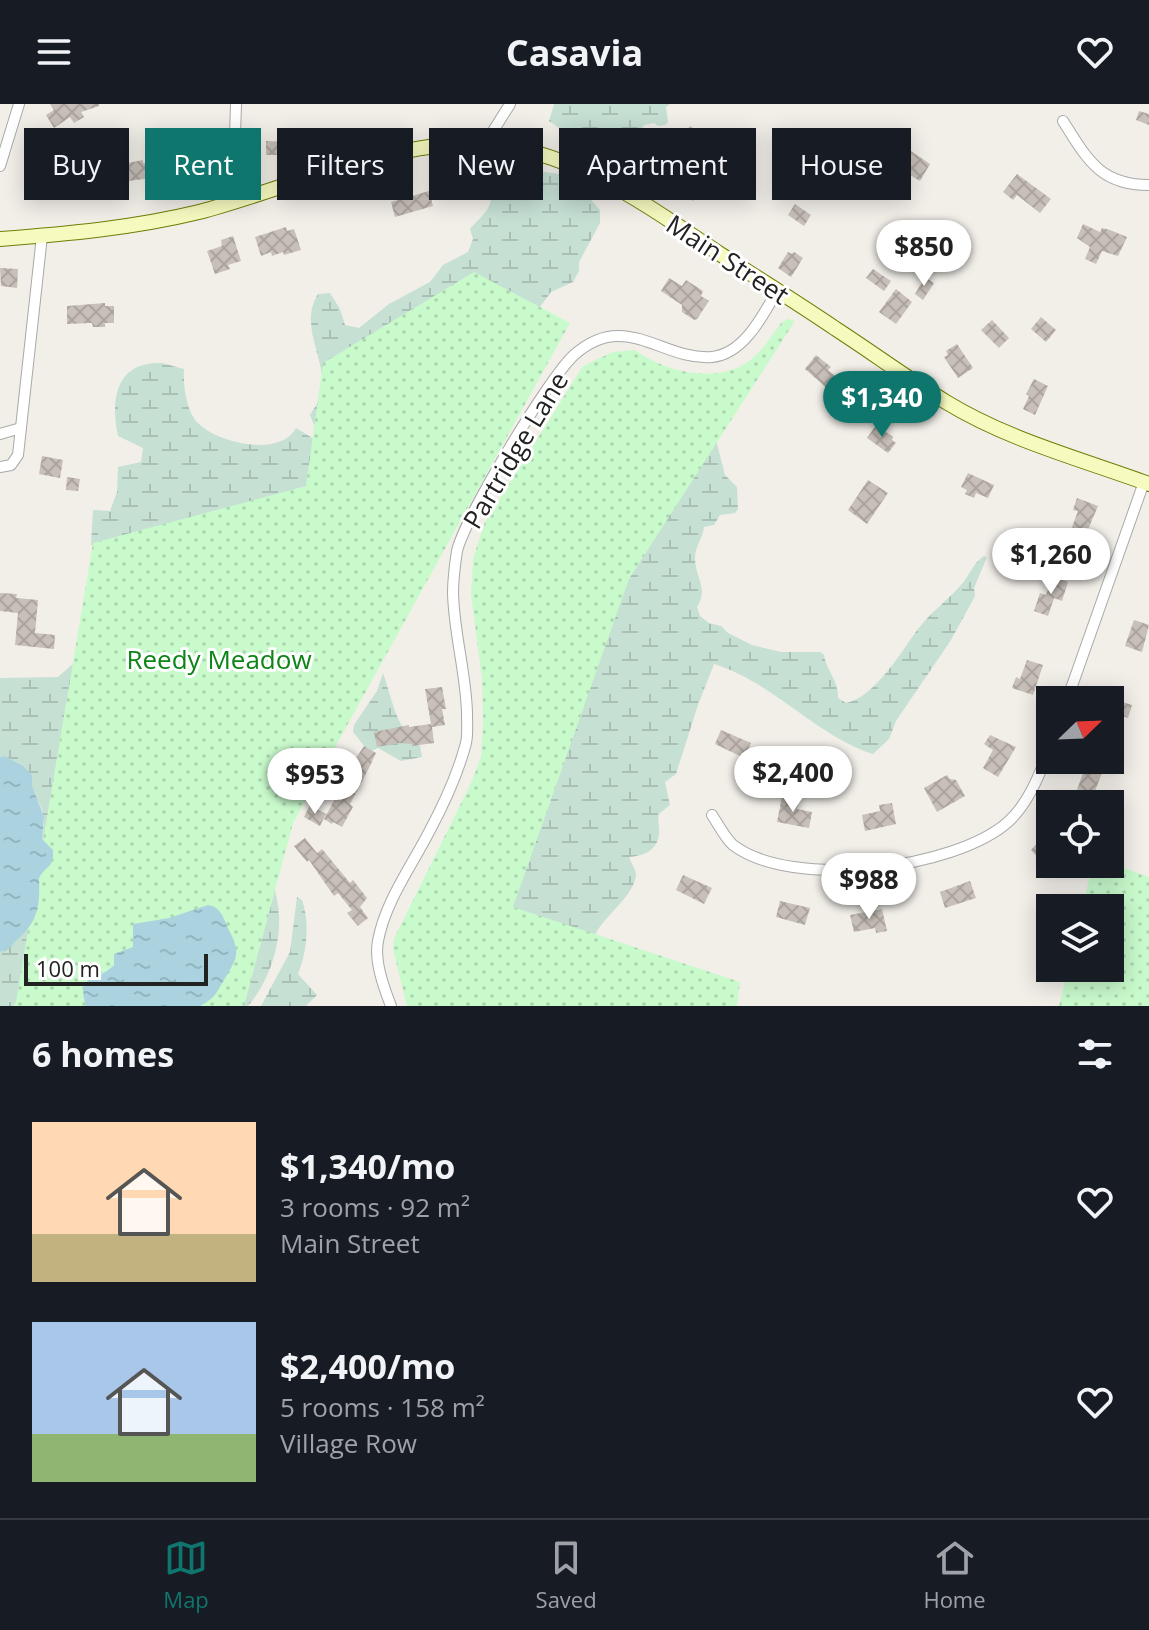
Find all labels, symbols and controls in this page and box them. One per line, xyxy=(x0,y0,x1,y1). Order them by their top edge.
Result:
text: Casavia xyxy=(506,28,643,77)
icon: menu xyxy=(32,30,76,74)
icon: heart xyxy=(1073,30,1117,74)
chip: Buy xyxy=(24,128,129,200)
chip: Rent xyxy=(145,128,261,200)
chip: Filters xyxy=(277,128,413,200)
chip: New xyxy=(429,128,543,200)
chip: Apartment xyxy=(559,128,756,200)
chip: House xyxy=(772,128,911,200)
street label: Main Street xyxy=(660,206,796,312)
pin: $850 xyxy=(877,220,971,288)
text: $850 xyxy=(894,228,954,264)
street label: Partridge Lane xyxy=(454,365,576,535)
pin: $1,340 xyxy=(817,371,947,439)
text: $1,340 xyxy=(841,379,923,415)
pin: $1,260 xyxy=(986,528,1116,596)
text: $1,260 xyxy=(1010,536,1092,572)
park label: Reedy Meadow xyxy=(126,641,312,677)
north arrow xyxy=(1036,686,1124,774)
map controls xyxy=(1036,686,1124,982)
pin: $2,400 xyxy=(728,746,858,814)
pin: $953 xyxy=(268,748,362,816)
text: $2,400 xyxy=(752,754,834,790)
text: $953 xyxy=(285,756,345,792)
button: locate xyxy=(1036,790,1124,878)
pin: $988 xyxy=(822,853,916,921)
text: $988 xyxy=(839,861,899,897)
button: layers xyxy=(1036,894,1124,982)
scale bar xyxy=(24,950,208,986)
text: 100 m xyxy=(36,953,100,983)
text: 6 homes xyxy=(32,1031,174,1077)
icon: filters xyxy=(1073,1032,1117,1076)
text: $1,340/mo xyxy=(280,1143,455,1189)
icon: home xyxy=(96,1154,192,1250)
icon: heart xyxy=(1073,1180,1117,1224)
text: 3 rooms · 92 m² xyxy=(280,1189,470,1225)
text: Main Street xyxy=(280,1225,420,1261)
text: $2,400/mo xyxy=(280,1343,455,1389)
icon: home xyxy=(96,1354,192,1450)
icon: heart xyxy=(1073,1380,1117,1424)
text: 5 rooms · 158 m² xyxy=(280,1389,485,1425)
text: Village Row xyxy=(280,1425,417,1461)
tab: Map xyxy=(163,1536,209,1614)
tab: Saved xyxy=(536,1536,597,1614)
tab: Home xyxy=(923,1536,986,1614)

